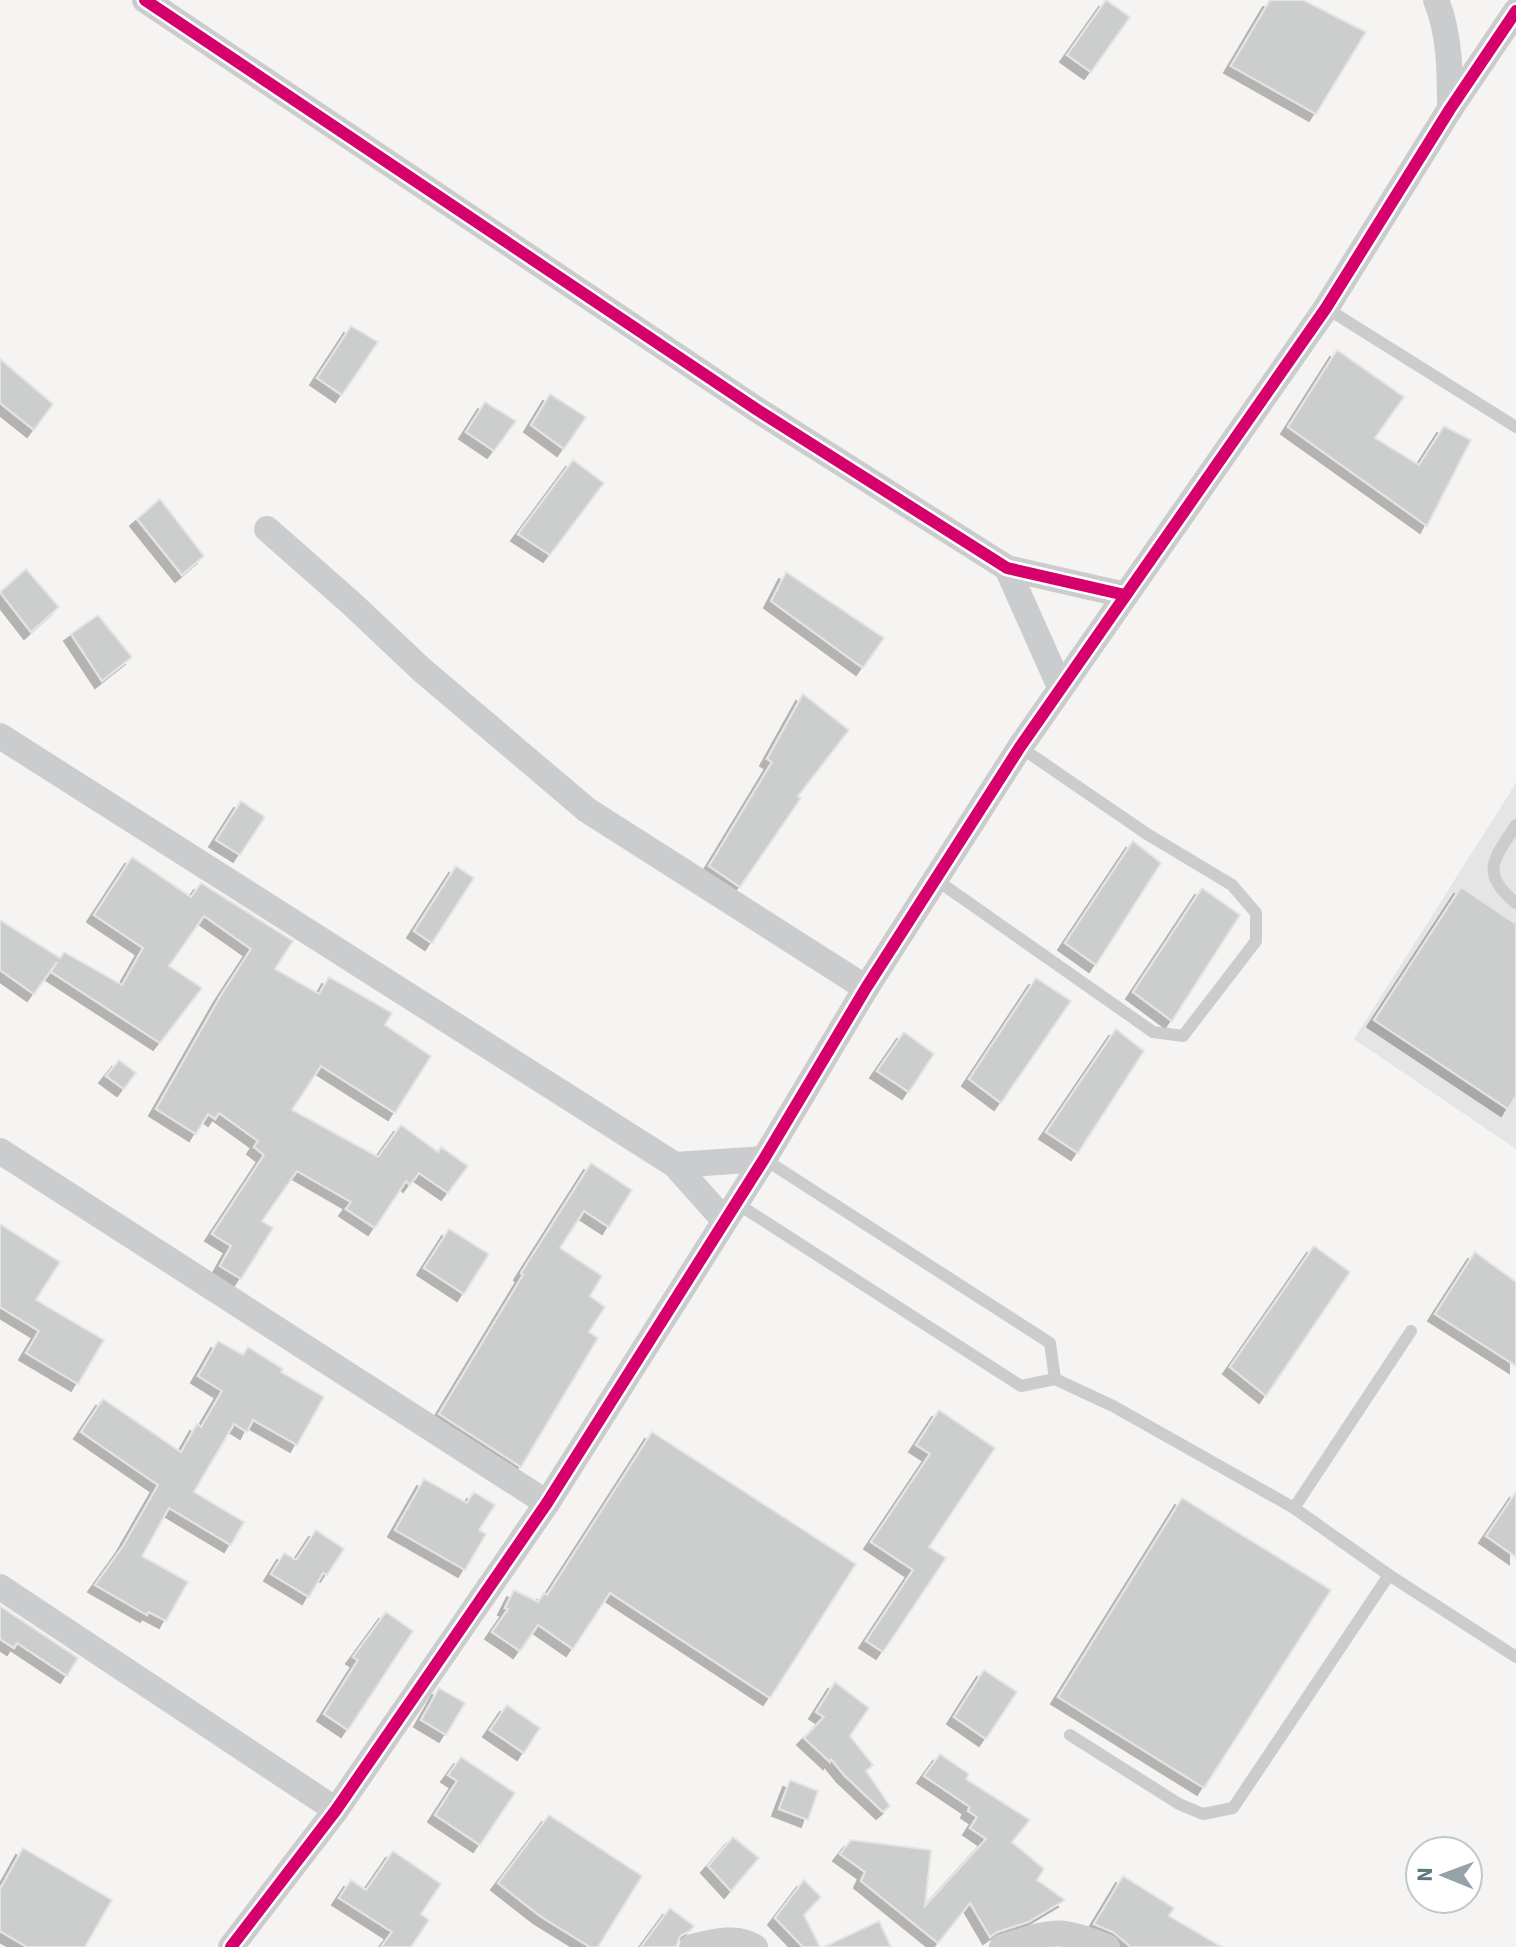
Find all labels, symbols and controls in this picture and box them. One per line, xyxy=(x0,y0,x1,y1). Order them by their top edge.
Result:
north arrow xyxy=(1404,1835,1484,1915)
text: N xyxy=(1409,1867,1441,1882)

